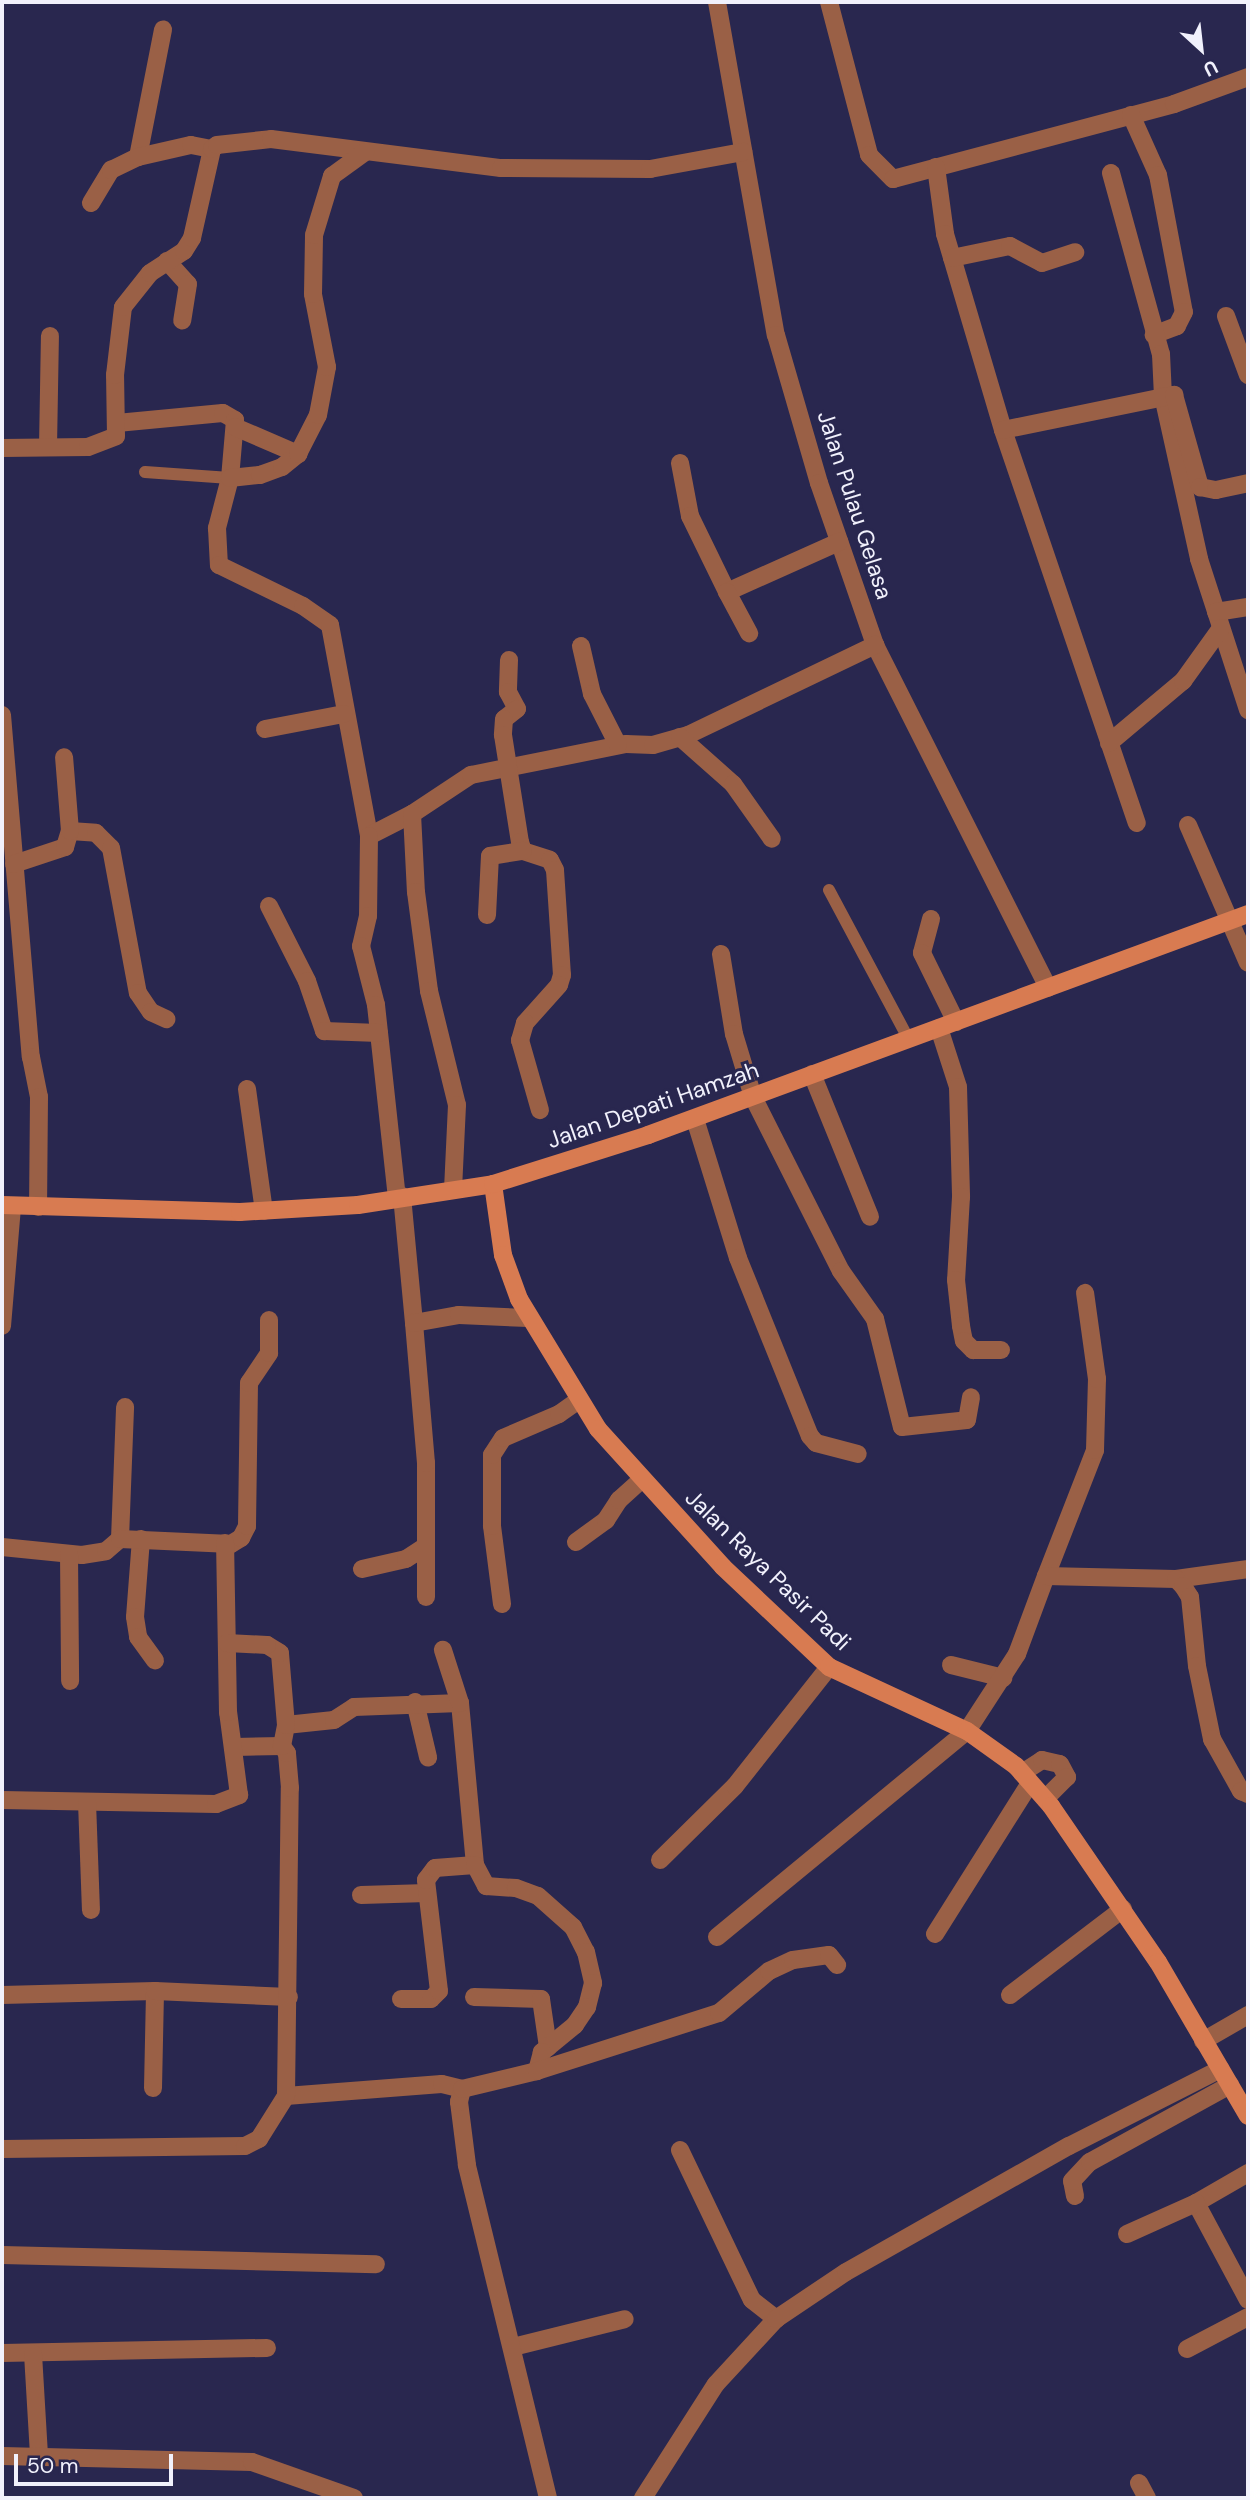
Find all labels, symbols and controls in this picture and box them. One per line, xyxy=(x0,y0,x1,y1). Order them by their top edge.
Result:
north arrow xyxy=(1166,14,1236,84)
text: U xyxy=(1199,54,1222,82)
street label: Jalan Pulau Gelasa xyxy=(811,407,899,603)
street label: Jalan Depati Hamzah xyxy=(544,1056,762,1154)
street label: Jalan Raya Pasir Padi xyxy=(679,1484,857,1656)
scale bar xyxy=(18,2440,177,2484)
text: 50 m xyxy=(27,2452,78,2480)

